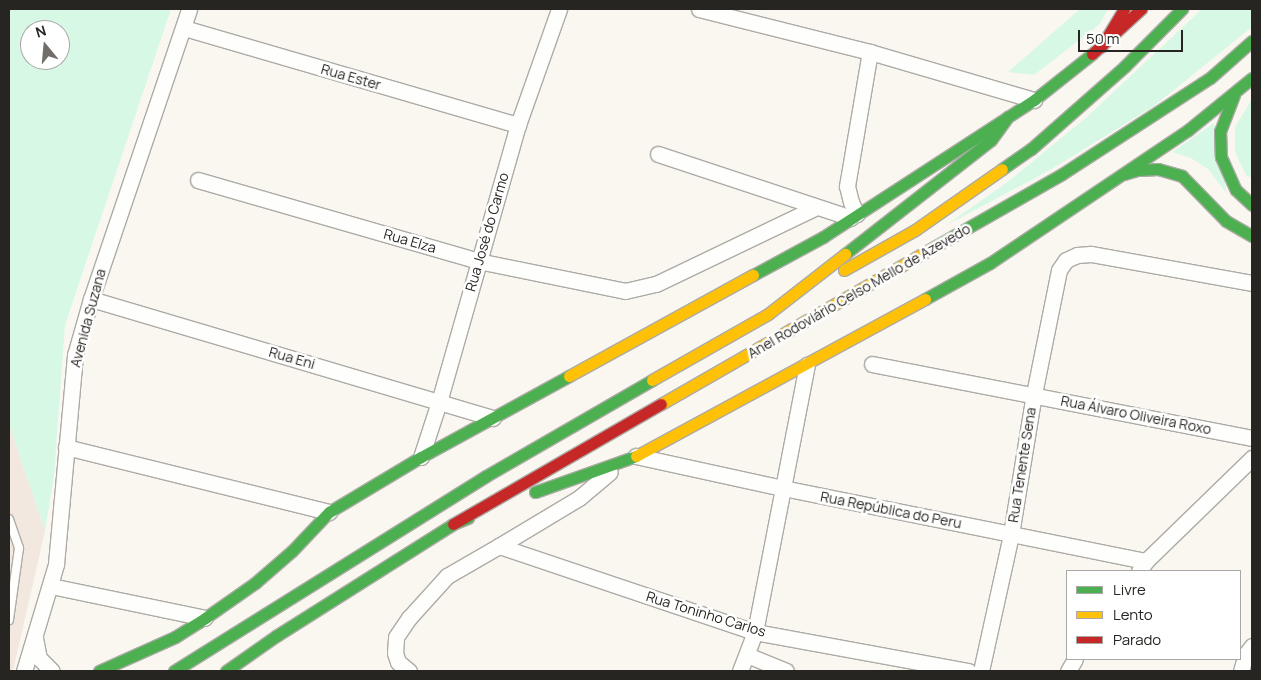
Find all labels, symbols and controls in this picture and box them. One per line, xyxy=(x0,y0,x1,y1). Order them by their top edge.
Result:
north arrow xyxy=(20,20,70,70)
scale bar xyxy=(1081,20,1186,52)
text: N xyxy=(33,21,48,42)
text: 50 m xyxy=(1086,28,1120,49)
street label: Rua Ester xyxy=(319,60,383,94)
street label: Rua José do Carmo xyxy=(462,171,512,293)
street label: Anel Rodoviário Celso Mello de Azevedo xyxy=(745,220,973,362)
street label: Rua Elza xyxy=(382,226,438,256)
street label: Avenida Suzana xyxy=(67,267,109,369)
street label: Rua Eni xyxy=(267,343,317,373)
street label: Rua Álvaro Oliveira Roxo xyxy=(1059,392,1213,438)
street label: Rua Tenente Sena xyxy=(1005,406,1039,524)
street label: Rua República do Peru xyxy=(819,488,963,532)
legend xyxy=(1066,570,1241,660)
text: Livre xyxy=(1113,579,1146,600)
street label: Rua Toninho Carlos xyxy=(644,588,768,640)
text: Lento xyxy=(1113,604,1153,625)
text: Parado xyxy=(1113,629,1161,650)

